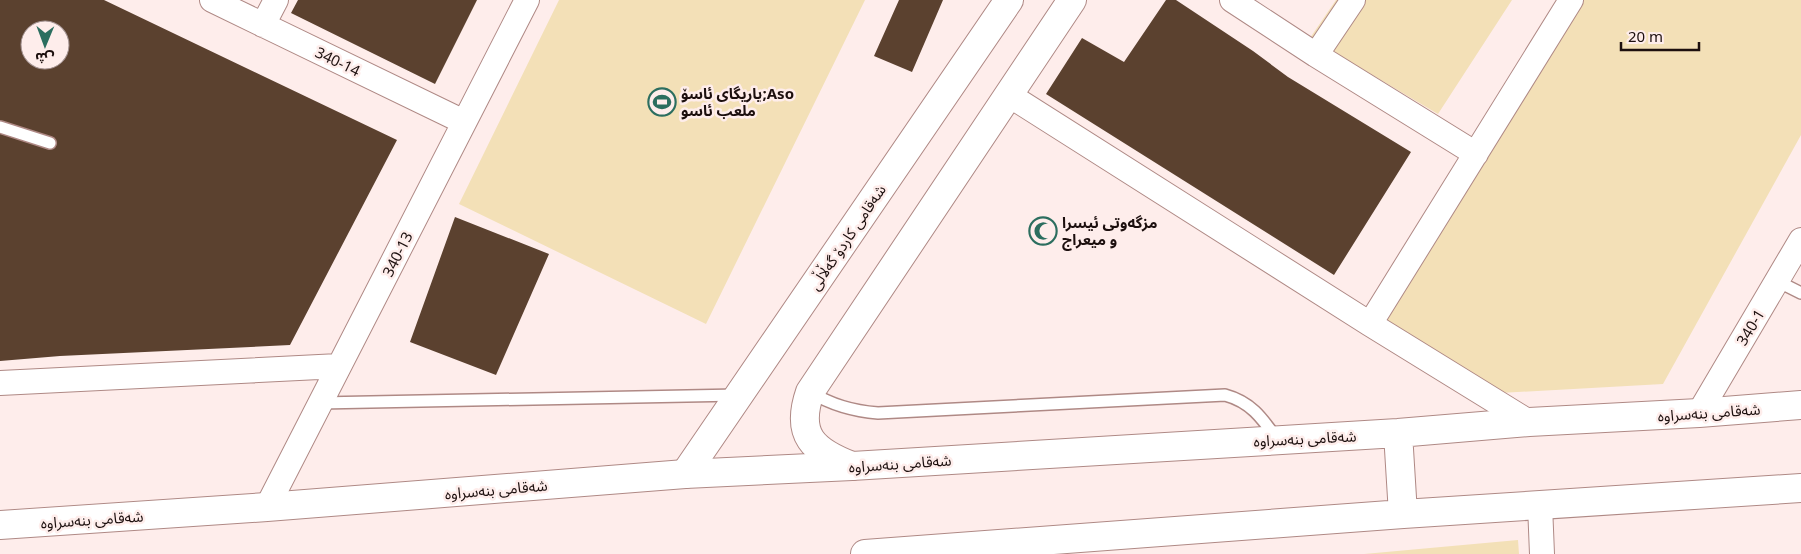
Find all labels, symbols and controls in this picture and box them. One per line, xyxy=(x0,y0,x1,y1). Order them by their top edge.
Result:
north arrow xyxy=(20,20,70,70)
scale bar xyxy=(1621,20,1698,52)
text: 20 m xyxy=(1628,26,1663,46)
street label: 340-14 xyxy=(312,42,364,81)
text: ش xyxy=(35,49,55,68)
place label: یاریگای ئاسۆ;Aso ملعب ئاسو xyxy=(681,83,794,120)
sports icon: یاریگای ئاسۆ;Aso ملعب ئاسو xyxy=(647,87,677,117)
street label: شەقامی کاردۆ گەڵاڵی xyxy=(804,180,890,294)
place label: مزگەوتی ئیسرا و میعراج xyxy=(1062,212,1157,251)
mosque icon: مزگەوتی ئیسرا و میعراج xyxy=(1028,216,1058,246)
street label: 340-13 xyxy=(377,228,417,280)
street label: 340-1 xyxy=(1731,305,1769,349)
street label: شەقامی بنەسراوە xyxy=(1657,398,1761,426)
street label: شەقامی بنەسراوە xyxy=(1253,425,1357,451)
street label: شەقامی بنەسراوە xyxy=(848,449,952,477)
street label: شەقامی بنەسراوە xyxy=(444,475,548,503)
street label: شەقامی بنەسراوە xyxy=(40,505,144,533)

